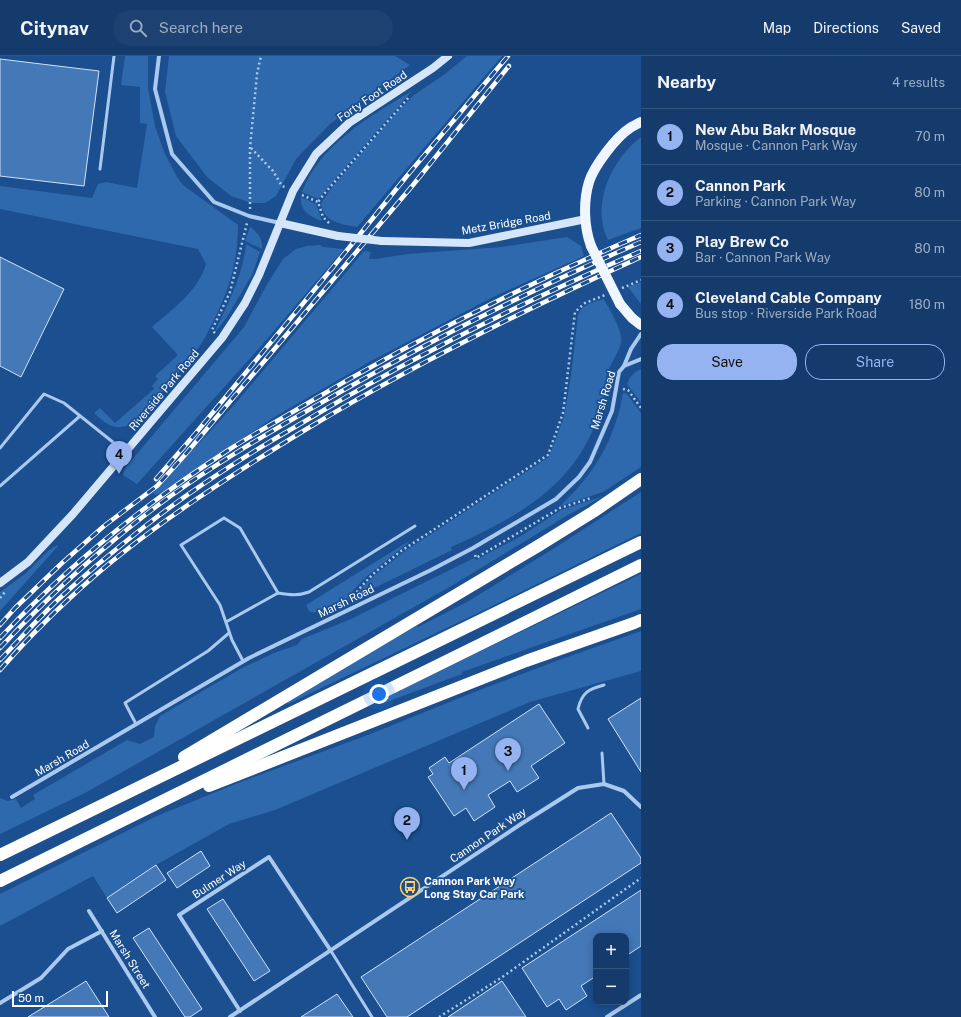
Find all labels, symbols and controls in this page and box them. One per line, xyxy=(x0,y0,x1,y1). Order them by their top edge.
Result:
search box xyxy=(113,10,393,46)
text: Citynav xyxy=(20,17,89,39)
icon: search xyxy=(127,17,149,39)
text: Search here xyxy=(159,19,243,36)
text: Map xyxy=(763,20,791,36)
text: Directions xyxy=(813,20,879,36)
text: Saved xyxy=(901,20,941,36)
street label: Forty Foot Road xyxy=(335,68,409,124)
text: Nearby xyxy=(657,72,716,92)
text: 4 results xyxy=(892,75,945,90)
text: New Abu Bakr Mosque xyxy=(695,121,856,138)
text: 1 xyxy=(667,129,673,144)
text: 70 m xyxy=(915,129,945,144)
text: Mosque · Cannon Park Way xyxy=(695,138,858,153)
text: Cannon Park xyxy=(695,177,786,194)
text: 2 xyxy=(666,185,674,200)
text: 80 m xyxy=(914,185,945,200)
text: Parking · Cannon Park Way xyxy=(695,194,856,209)
street label: Metz Bridge Road xyxy=(460,209,552,237)
text: Play Brew Co xyxy=(695,233,789,250)
text: 3 xyxy=(666,241,674,256)
text: 80 m xyxy=(914,241,945,256)
text: Bar · Cannon Park Way xyxy=(695,250,831,265)
text: Cleveland Cable Company xyxy=(695,289,882,306)
text: 4 xyxy=(666,297,674,312)
text: 180 m xyxy=(909,297,945,312)
text: Bus stop · Riverside Park Road xyxy=(695,306,877,321)
button: Save xyxy=(657,344,797,380)
button: Share xyxy=(805,344,945,380)
street label: Riverside Park Road xyxy=(127,347,201,433)
street label: Marsh Road xyxy=(588,369,618,431)
pin: 4 xyxy=(106,441,132,474)
street label: Marsh Road xyxy=(316,582,376,620)
your location xyxy=(369,684,389,704)
street label: Marsh Road xyxy=(33,738,91,778)
pin: 3 xyxy=(495,738,521,771)
pin: 1 xyxy=(451,757,477,790)
street label: Cannon Park Way xyxy=(448,805,528,865)
pin: 2 xyxy=(394,807,420,840)
street label: Bulmer Way xyxy=(190,857,248,901)
place label: Cannon Park Way Long Stay Car Park xyxy=(424,875,525,900)
bus stop icon: Cannon Park Way Long Stay Car Park xyxy=(399,876,421,898)
street label: Marsh Street xyxy=(107,928,153,990)
map controls xyxy=(593,933,629,1005)
button: + xyxy=(593,933,629,969)
button: − xyxy=(593,969,629,1005)
scale bar xyxy=(12,989,108,1008)
text: 50 m xyxy=(18,992,44,1004)

